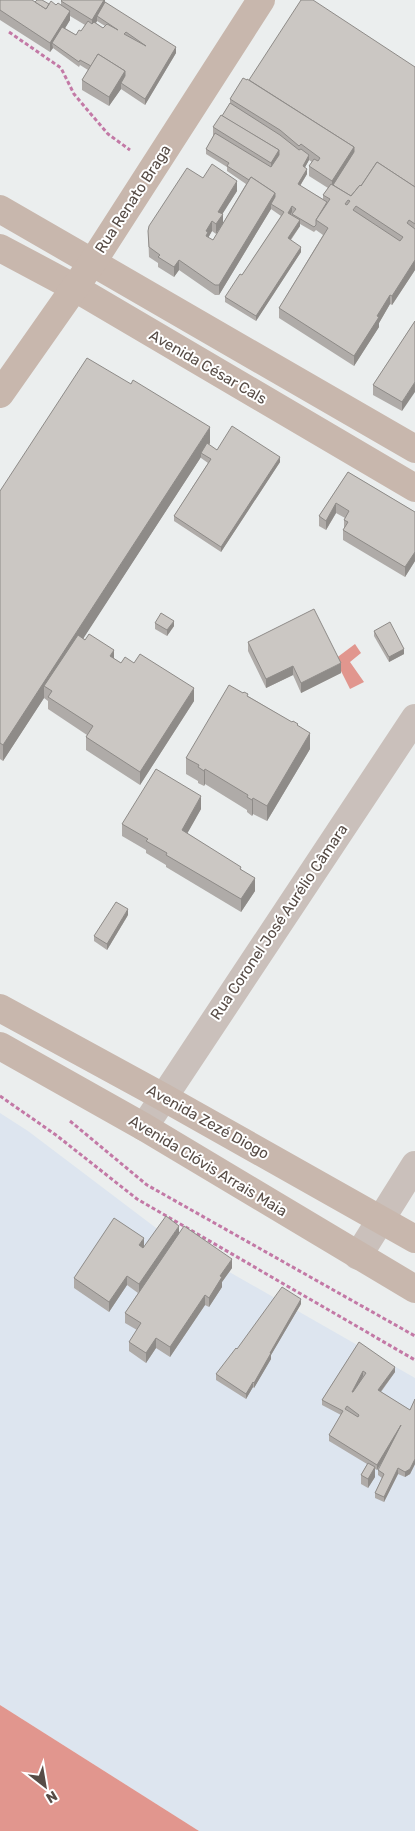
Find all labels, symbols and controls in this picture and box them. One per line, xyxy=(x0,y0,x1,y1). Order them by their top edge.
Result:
street label: Rua Renato Braga xyxy=(91,141,175,257)
street label: Avenida César Cals xyxy=(146,326,270,408)
street label: Rua Coronel José Aurélio Câmara xyxy=(207,821,351,1023)
street label: Avenida Zezé Diogo xyxy=(144,1081,272,1163)
street label: Avenida Clóvis Arrais Maia xyxy=(126,1112,290,1220)
north arrow xyxy=(20,1761,70,1811)
text: N xyxy=(43,1787,60,1807)

